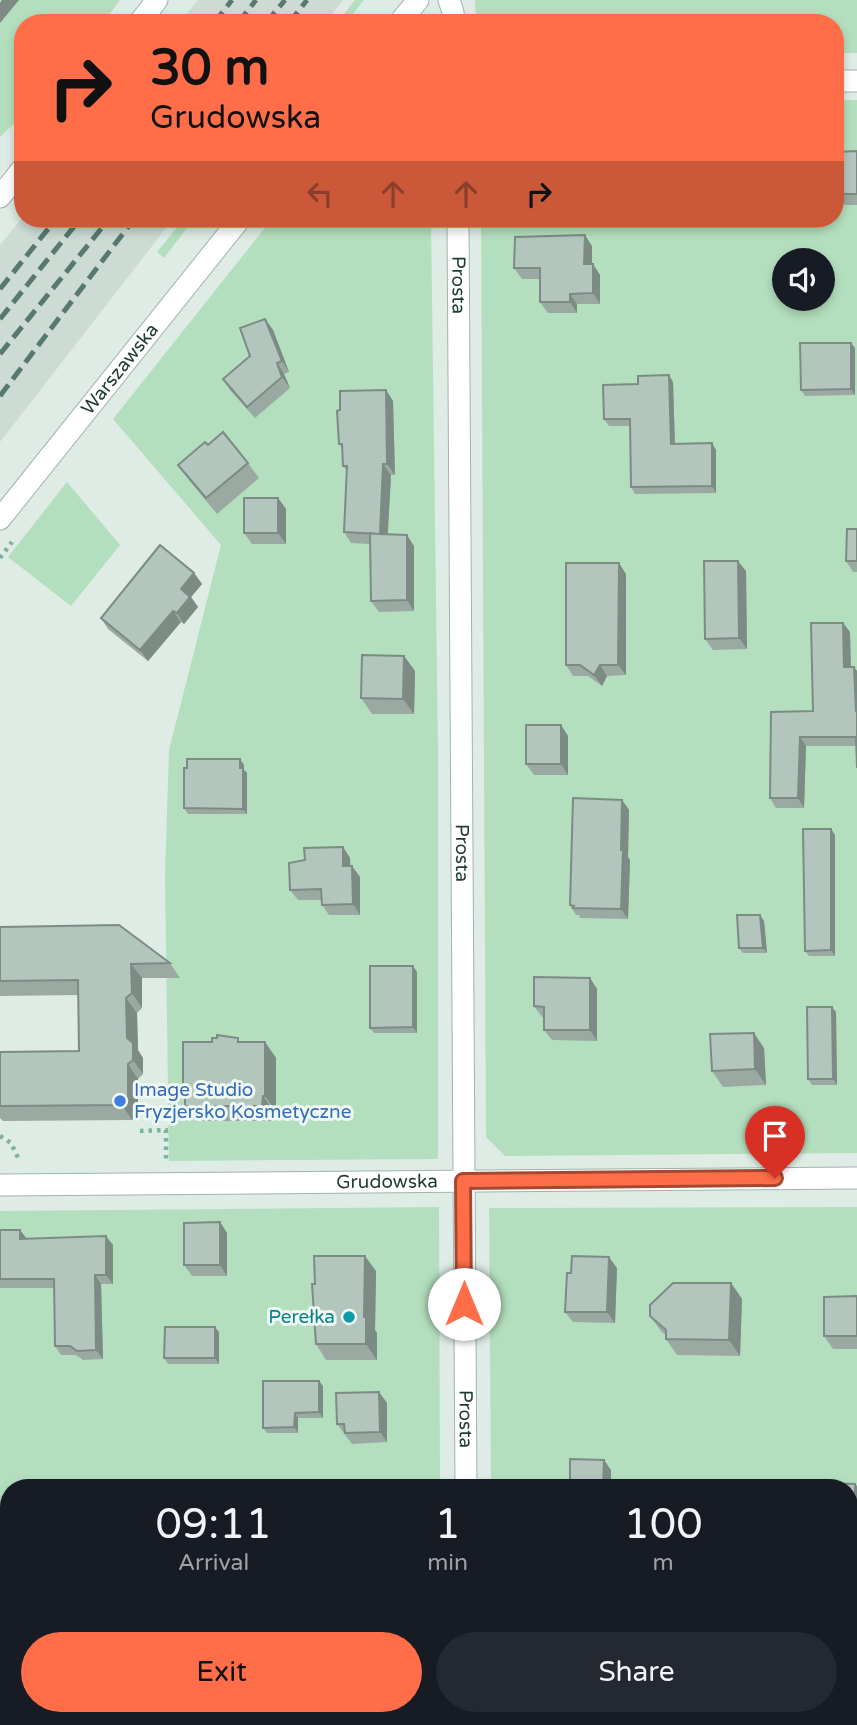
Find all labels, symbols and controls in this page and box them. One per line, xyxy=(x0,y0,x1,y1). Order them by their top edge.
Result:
text: 30 m xyxy=(150,39,269,98)
icon: right xyxy=(35,42,126,133)
text: Grudowska xyxy=(150,99,321,137)
icon: left xyxy=(301,175,339,213)
icon: ahead xyxy=(374,175,412,213)
icon: ahead xyxy=(447,175,485,213)
icon: right xyxy=(520,175,558,213)
map controls xyxy=(772,248,835,311)
button: sound xyxy=(772,248,835,311)
street label: Prosta xyxy=(447,256,470,314)
street label: Warszawska xyxy=(77,319,163,419)
street label: Prosta xyxy=(451,824,473,882)
place label: Image Studio Fryzjersko Kosmetyczne xyxy=(134,1079,351,1123)
marker: Image Studio Fryzjersko Kosmetyczne xyxy=(112,1093,128,1109)
pin xyxy=(745,1106,805,1178)
icon: arrive xyxy=(756,1117,794,1155)
street label: Grudowska xyxy=(336,1170,438,1193)
position arrow xyxy=(427,1267,501,1341)
place label: Perełka xyxy=(268,1306,335,1328)
marker: Perełka xyxy=(341,1309,357,1325)
street label: Prosta xyxy=(454,1390,477,1448)
text: 09:11 xyxy=(155,1499,272,1550)
text: 1 xyxy=(434,1499,461,1550)
text: 100 xyxy=(623,1499,703,1550)
text: Arrival xyxy=(178,1549,249,1577)
text: min xyxy=(427,1549,468,1577)
text: m xyxy=(652,1549,674,1577)
button: Exit xyxy=(21,1632,422,1712)
button: Share xyxy=(436,1632,837,1712)

